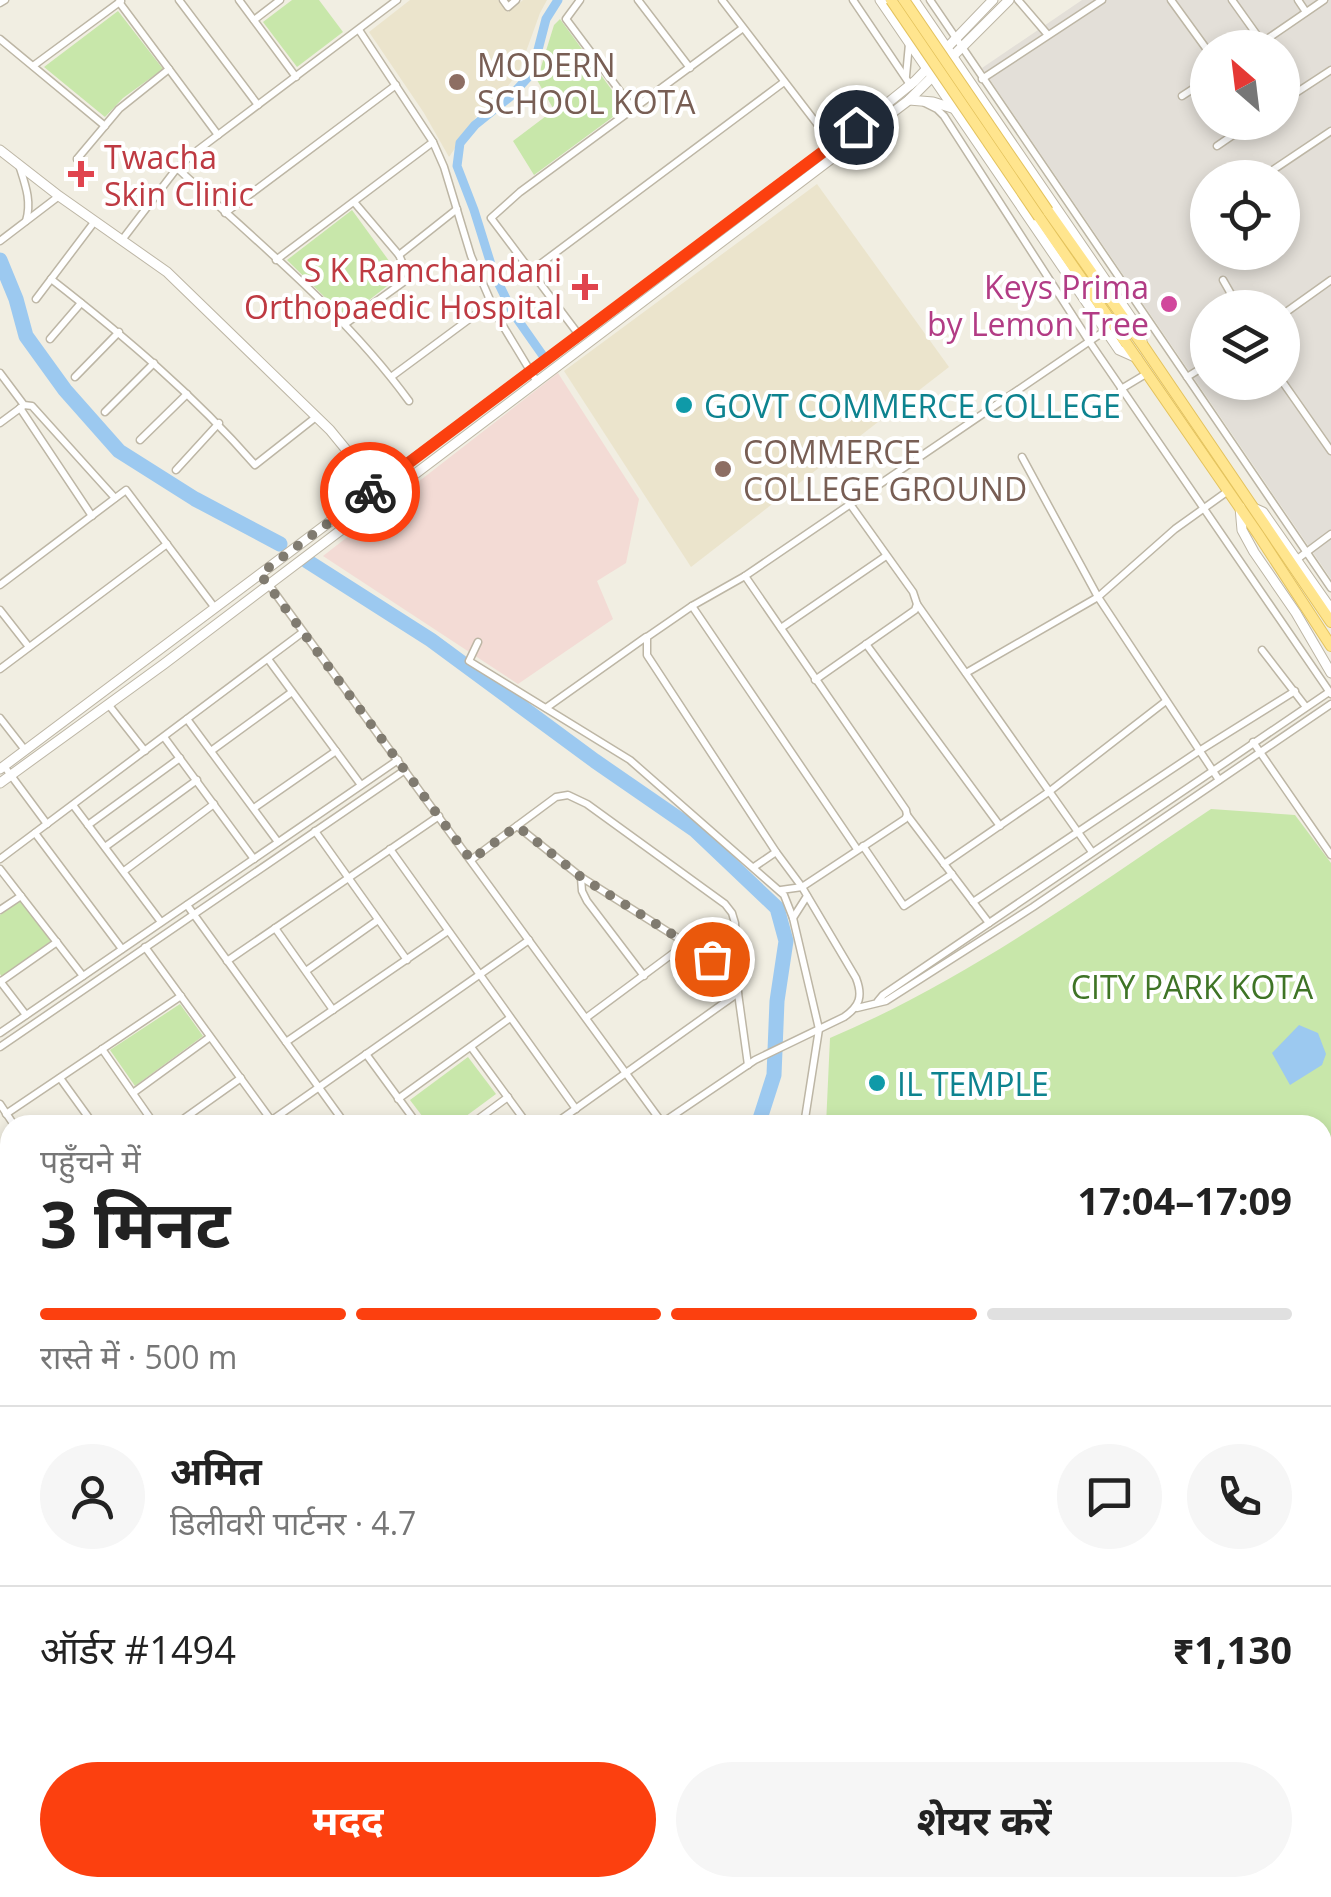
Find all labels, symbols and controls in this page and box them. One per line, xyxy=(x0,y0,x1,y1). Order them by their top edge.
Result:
north arrow xyxy=(1190,30,1300,140)
map controls xyxy=(1190,30,1300,400)
place label: MODERN SCHOOL KOTA xyxy=(477,43,696,123)
marker: MODERN SCHOOL KOTA xyxy=(446,71,468,93)
pin xyxy=(814,85,899,170)
icon: home xyxy=(829,100,884,155)
place label: Twacha Skin Clinic xyxy=(104,135,254,215)
button: locate xyxy=(1190,160,1300,270)
marker: Twacha Skin Clinic xyxy=(68,161,94,187)
place label: S K Ramchandani Orthopaedic Hospital xyxy=(244,248,562,328)
place label: Keys Prima by Lemon Tree xyxy=(927,265,1149,345)
marker: S K Ramchandani Orthopaedic Hospital xyxy=(572,274,598,300)
button: layers xyxy=(1190,290,1300,400)
marker: Keys Prima by Lemon Tree xyxy=(1158,293,1180,315)
place label: GOVT COMMERCE COLLEGE xyxy=(704,384,1121,427)
marker: GOVT COMMERCE COLLEGE xyxy=(673,394,695,416)
place label: COMMERCE COLLEGE GROUND xyxy=(743,430,1027,510)
courier xyxy=(320,442,420,542)
marker: COMMERCE COLLEGE GROUND xyxy=(712,458,734,480)
icon: bike xyxy=(343,465,398,520)
pin xyxy=(670,917,755,1002)
icon: bag xyxy=(685,932,740,987)
park label: CITY PARK KOTA xyxy=(1071,965,1314,1008)
place label: IL TEMPLE xyxy=(897,1062,1049,1105)
marker: IL TEMPLE xyxy=(866,1072,888,1094)
text: पहुँचने में xyxy=(40,1139,141,1182)
text: 17:04–17:09 xyxy=(1078,1174,1292,1226)
text: 3 मिनट xyxy=(40,1179,231,1267)
text: रास्ते में · 500 m xyxy=(40,1335,237,1378)
button: person xyxy=(40,1444,145,1549)
text: अमित xyxy=(170,1444,262,1496)
button: chat xyxy=(1057,1444,1162,1549)
button: phone xyxy=(1187,1444,1292,1549)
text: डिलीवरी पार्टनर · 4.7 xyxy=(170,1501,416,1544)
text: ऑर्डर #1494 xyxy=(40,1623,236,1675)
text: ₹1,130 xyxy=(1173,1623,1292,1675)
button: मदद xyxy=(40,1762,656,1877)
button: शेयर करें xyxy=(676,1762,1292,1877)

